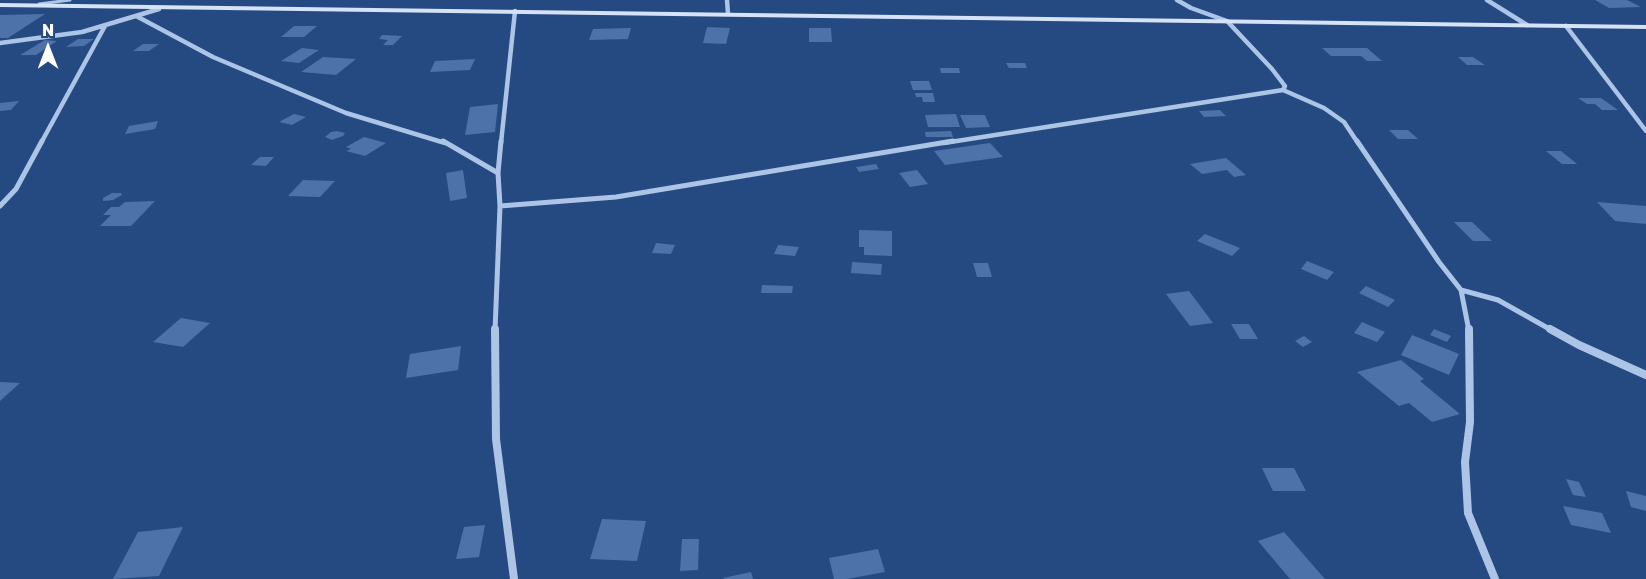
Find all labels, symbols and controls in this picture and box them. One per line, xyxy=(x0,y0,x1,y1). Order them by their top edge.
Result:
north arrow xyxy=(18,18,78,78)
text: N xyxy=(42,20,54,40)

